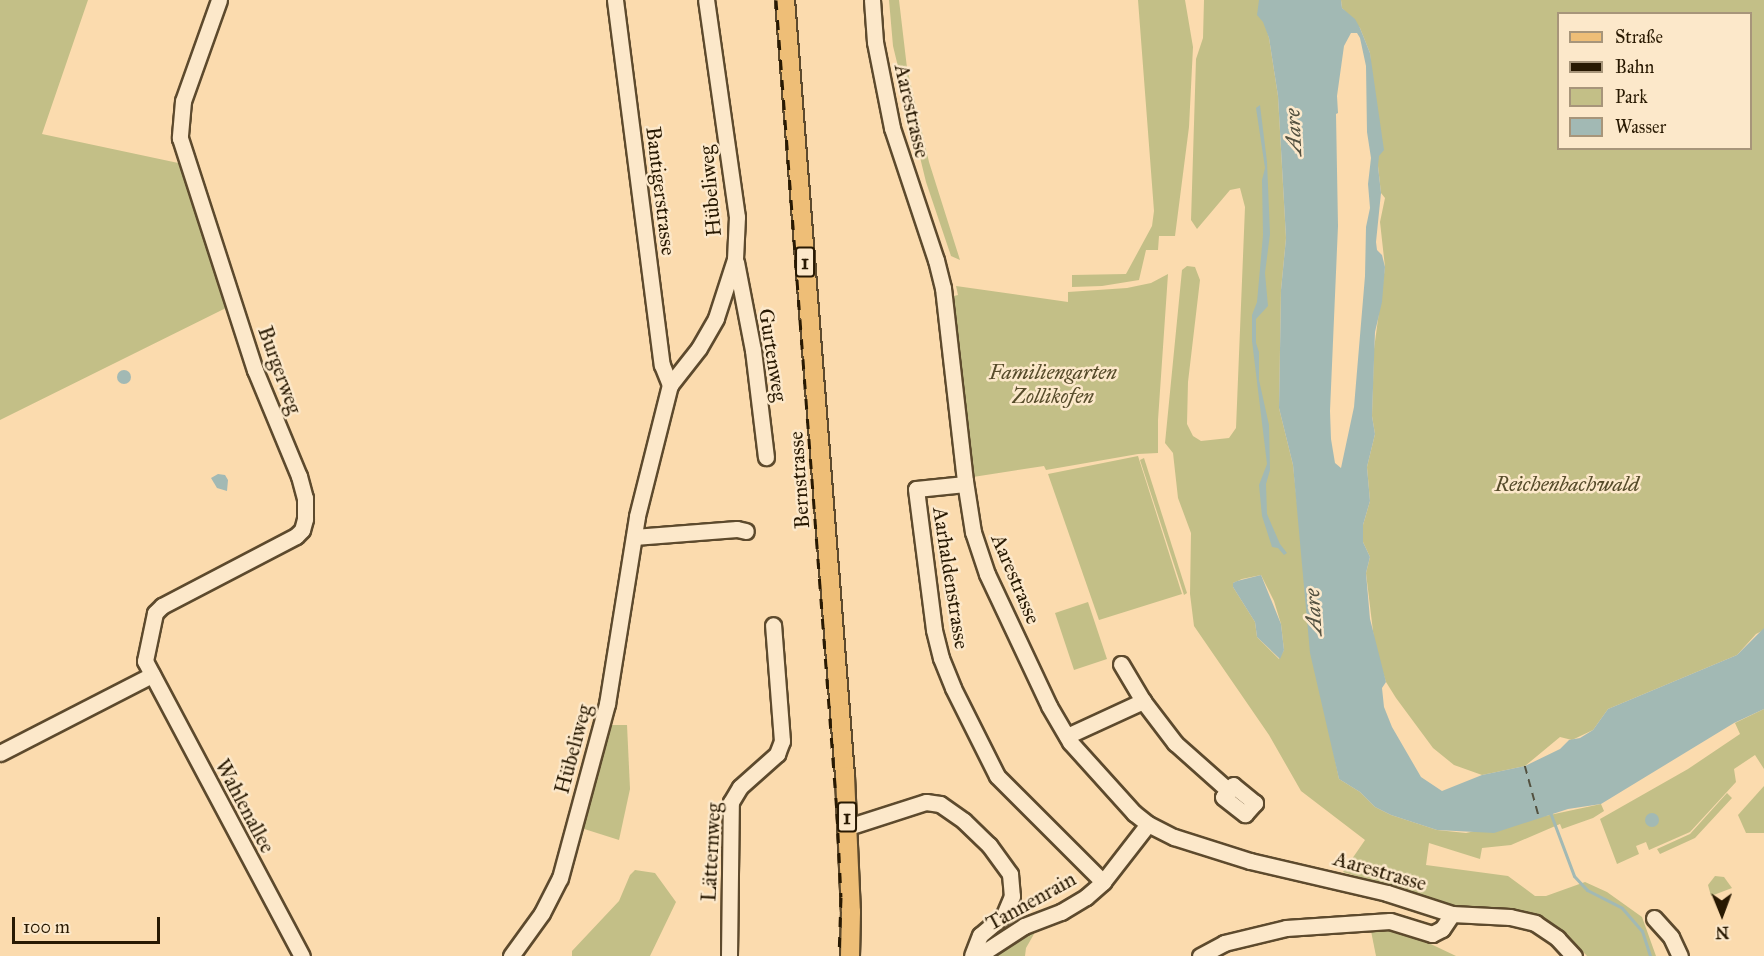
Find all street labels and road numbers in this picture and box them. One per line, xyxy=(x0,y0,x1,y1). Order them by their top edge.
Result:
street label: Aarestrasse xyxy=(889,62,935,160)
street label: Bantigerstrasse xyxy=(641,125,681,257)
street label: Hübeliweg xyxy=(693,144,727,238)
road number: 1 xyxy=(794,245,816,279)
street label: Gurtenweg xyxy=(753,307,793,403)
street label: Burgerweg xyxy=(252,323,308,417)
street label: Bernstrasse xyxy=(783,430,815,530)
street label: Aarhaldenstrasse xyxy=(927,505,975,651)
street label: Aarestrasse xyxy=(986,530,1046,628)
street label: Hübeliweg xyxy=(549,702,597,796)
street label: Wahlenallee xyxy=(210,755,280,857)
road number: 1 xyxy=(836,800,858,834)
street label: Lätternweg xyxy=(696,802,726,902)
street label: Aarestrasse xyxy=(1331,846,1429,896)
street label: Tannenrain xyxy=(982,866,1080,936)

